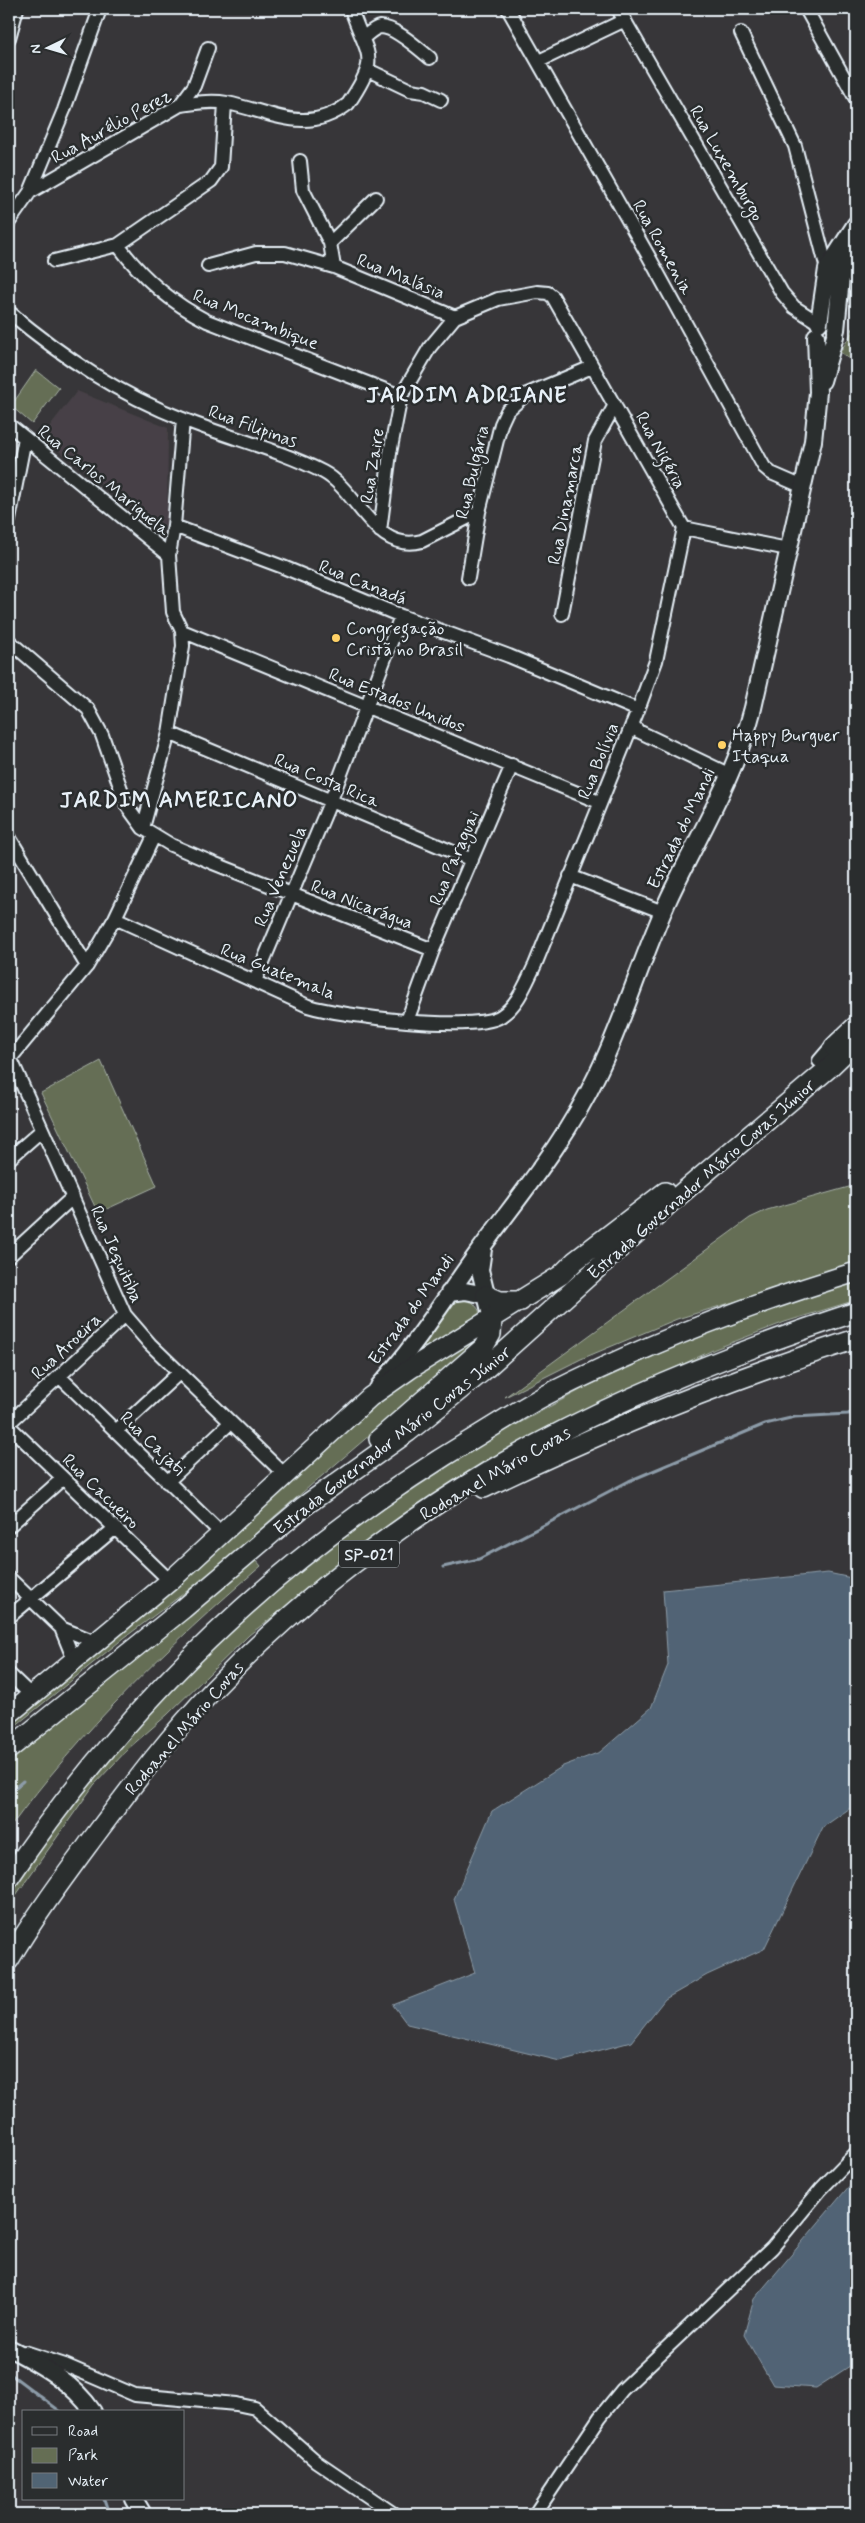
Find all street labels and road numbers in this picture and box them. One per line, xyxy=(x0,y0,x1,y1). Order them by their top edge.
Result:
street label: Rua Aurélio Perez xyxy=(47,84,176,170)
street label: Rua Luxemburgo xyxy=(682,101,769,226)
street label: Rua Romenia xyxy=(626,196,698,299)
street label: Rua Malásia xyxy=(353,248,448,305)
street label: Rua Mocambique xyxy=(189,284,322,356)
street label: Rua Filipinas xyxy=(205,400,301,454)
street label: Rua Nigéria xyxy=(627,408,691,494)
street label: Rua Carlos Mariguela xyxy=(32,420,175,542)
street label: Rua Bulgária xyxy=(451,423,496,522)
street label: Rua Zaire xyxy=(355,427,391,506)
street label: Rua Dinamarca xyxy=(542,441,590,567)
street label: Rua Canadá xyxy=(315,554,410,611)
street label: Rua Estados Unidos xyxy=(325,663,468,739)
street label: Rua Bolívia xyxy=(573,719,625,804)
street label: Rua Costa Rica xyxy=(270,748,383,814)
street label: Estrada do Mandi xyxy=(642,764,722,893)
street label: Rua Paraguai xyxy=(424,807,487,910)
street label: Rua Venezuela xyxy=(249,822,313,931)
street label: Rua Nicarágua xyxy=(307,874,416,935)
street label: Rua Guatemala xyxy=(217,938,339,1006)
street label: Estrada Governador Mário Covas Júnior xyxy=(583,1074,821,1286)
street label: Rua Jequitiba xyxy=(84,1202,148,1307)
street label: Estrada do Mandi xyxy=(363,1249,460,1370)
street label: Rua Aroeira xyxy=(26,1308,107,1385)
street label: Estrada Governador Mário Covas Júnior xyxy=(269,1340,517,1541)
street label: Rua Cajati xyxy=(114,1406,191,1481)
street label: Rodoanel Mário Covas xyxy=(416,1421,575,1527)
street label: Rua Cacueiro xyxy=(56,1449,144,1535)
road number: SP-021 xyxy=(339,1540,399,1568)
street label: Rodoanel Mário Covas xyxy=(120,1656,250,1801)

